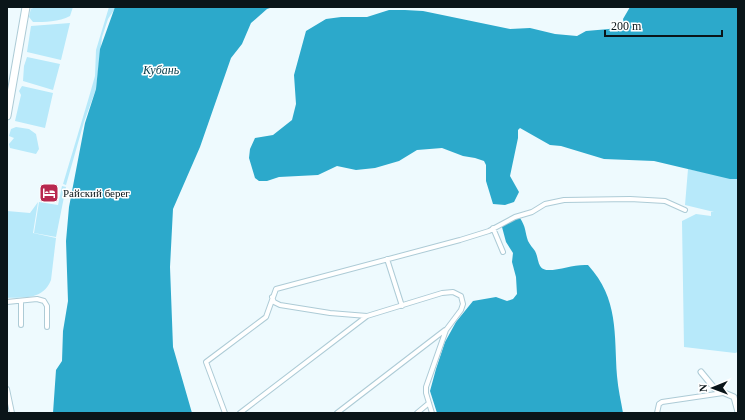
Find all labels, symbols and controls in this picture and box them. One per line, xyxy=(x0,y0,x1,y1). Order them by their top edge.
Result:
scale bar xyxy=(605,12,722,38)
text: 200 m xyxy=(611,19,642,33)
water label: Кубань xyxy=(142,63,180,77)
hotel icon: Райский берег xyxy=(38,182,60,204)
place label: Райский берег xyxy=(63,187,130,199)
north arrow xyxy=(693,368,733,408)
text: N xyxy=(697,384,709,392)

